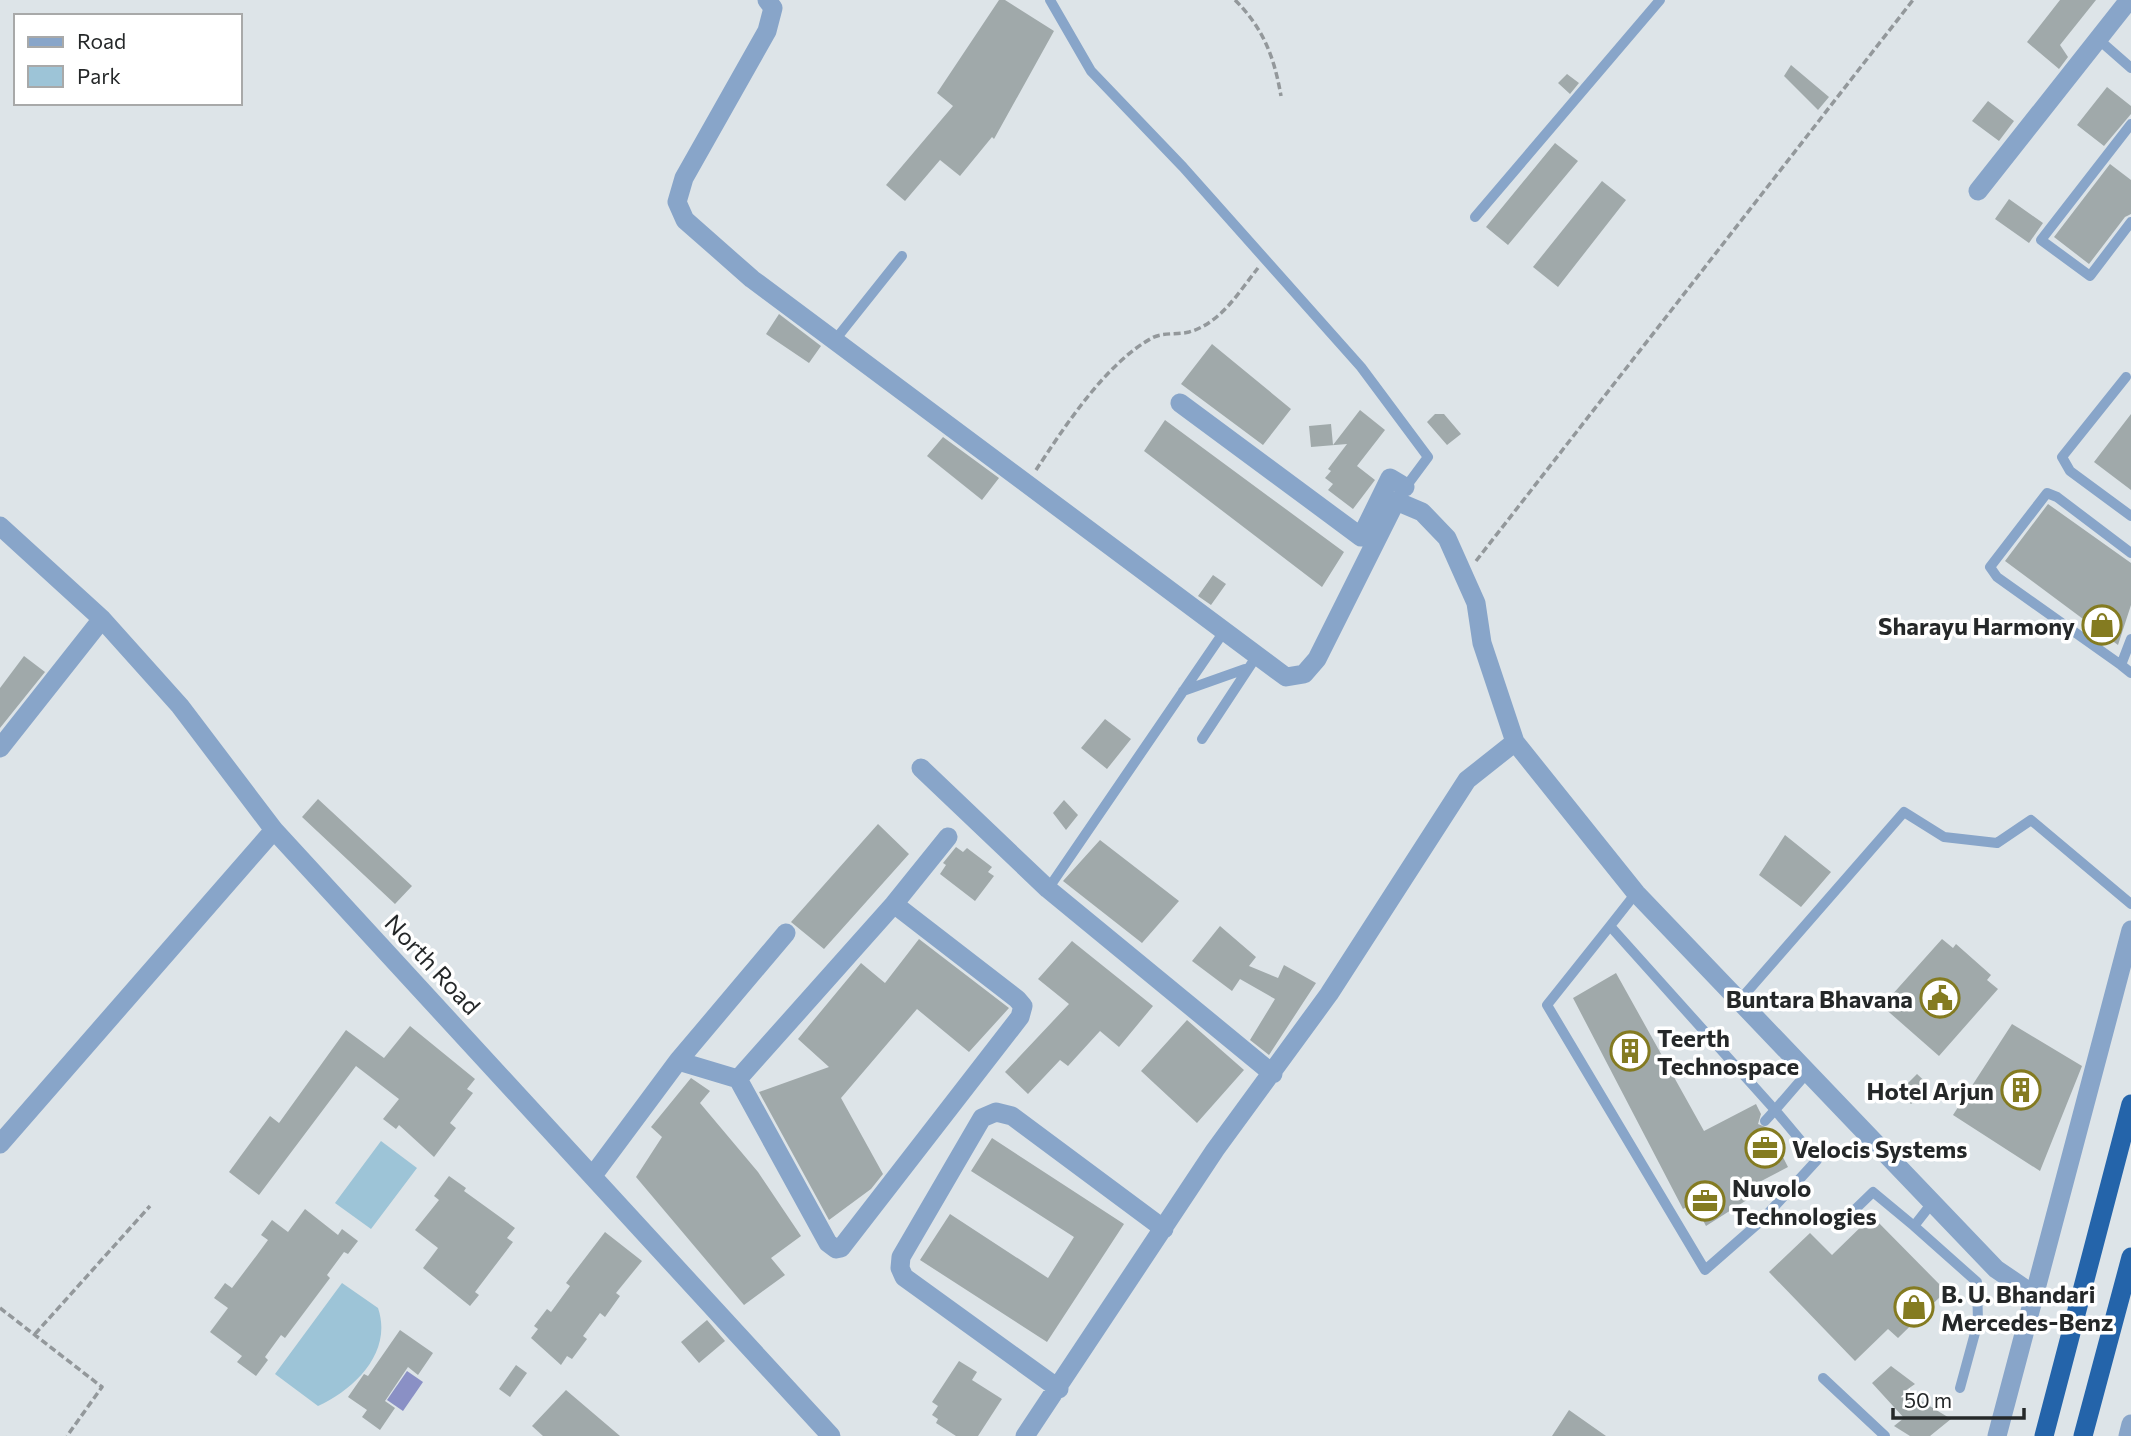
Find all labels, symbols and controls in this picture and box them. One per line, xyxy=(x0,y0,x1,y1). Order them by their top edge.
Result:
legend xyxy=(14,14,242,105)
text: Road xyxy=(77,28,126,53)
text: Park xyxy=(77,63,121,88)
shop icon: Sharayu Harmony xyxy=(2081,604,2123,646)
place label: Sharayu Harmony xyxy=(1878,611,2075,640)
street label: North Road xyxy=(379,908,487,1020)
public building icon: Buntara Bhavana xyxy=(1919,977,1961,1019)
place label: Buntara Bhavana xyxy=(1726,984,1913,1013)
place label: Teerth Technospace xyxy=(1657,1023,1799,1080)
building icon: Teerth Technospace xyxy=(1609,1030,1651,1072)
building icon: Hotel Arjun xyxy=(2000,1069,2042,1111)
place label: Hotel Arjun xyxy=(1867,1076,1994,1105)
office icon: Velocis Systems xyxy=(1744,1127,1786,1169)
place label: Velocis Systems xyxy=(1792,1134,1967,1163)
place label: Nuvolo Technologies xyxy=(1732,1173,1877,1230)
office icon: Nuvolo Technologies xyxy=(1684,1180,1726,1222)
place label: B. U. Bhandari Mercedes-Benz xyxy=(1941,1279,2113,1336)
shop icon: B. U. Bhandari Mercedes-Benz xyxy=(1893,1286,1935,1328)
scale bar xyxy=(1893,1376,2024,1420)
text: 50 m xyxy=(1904,1387,1952,1412)

